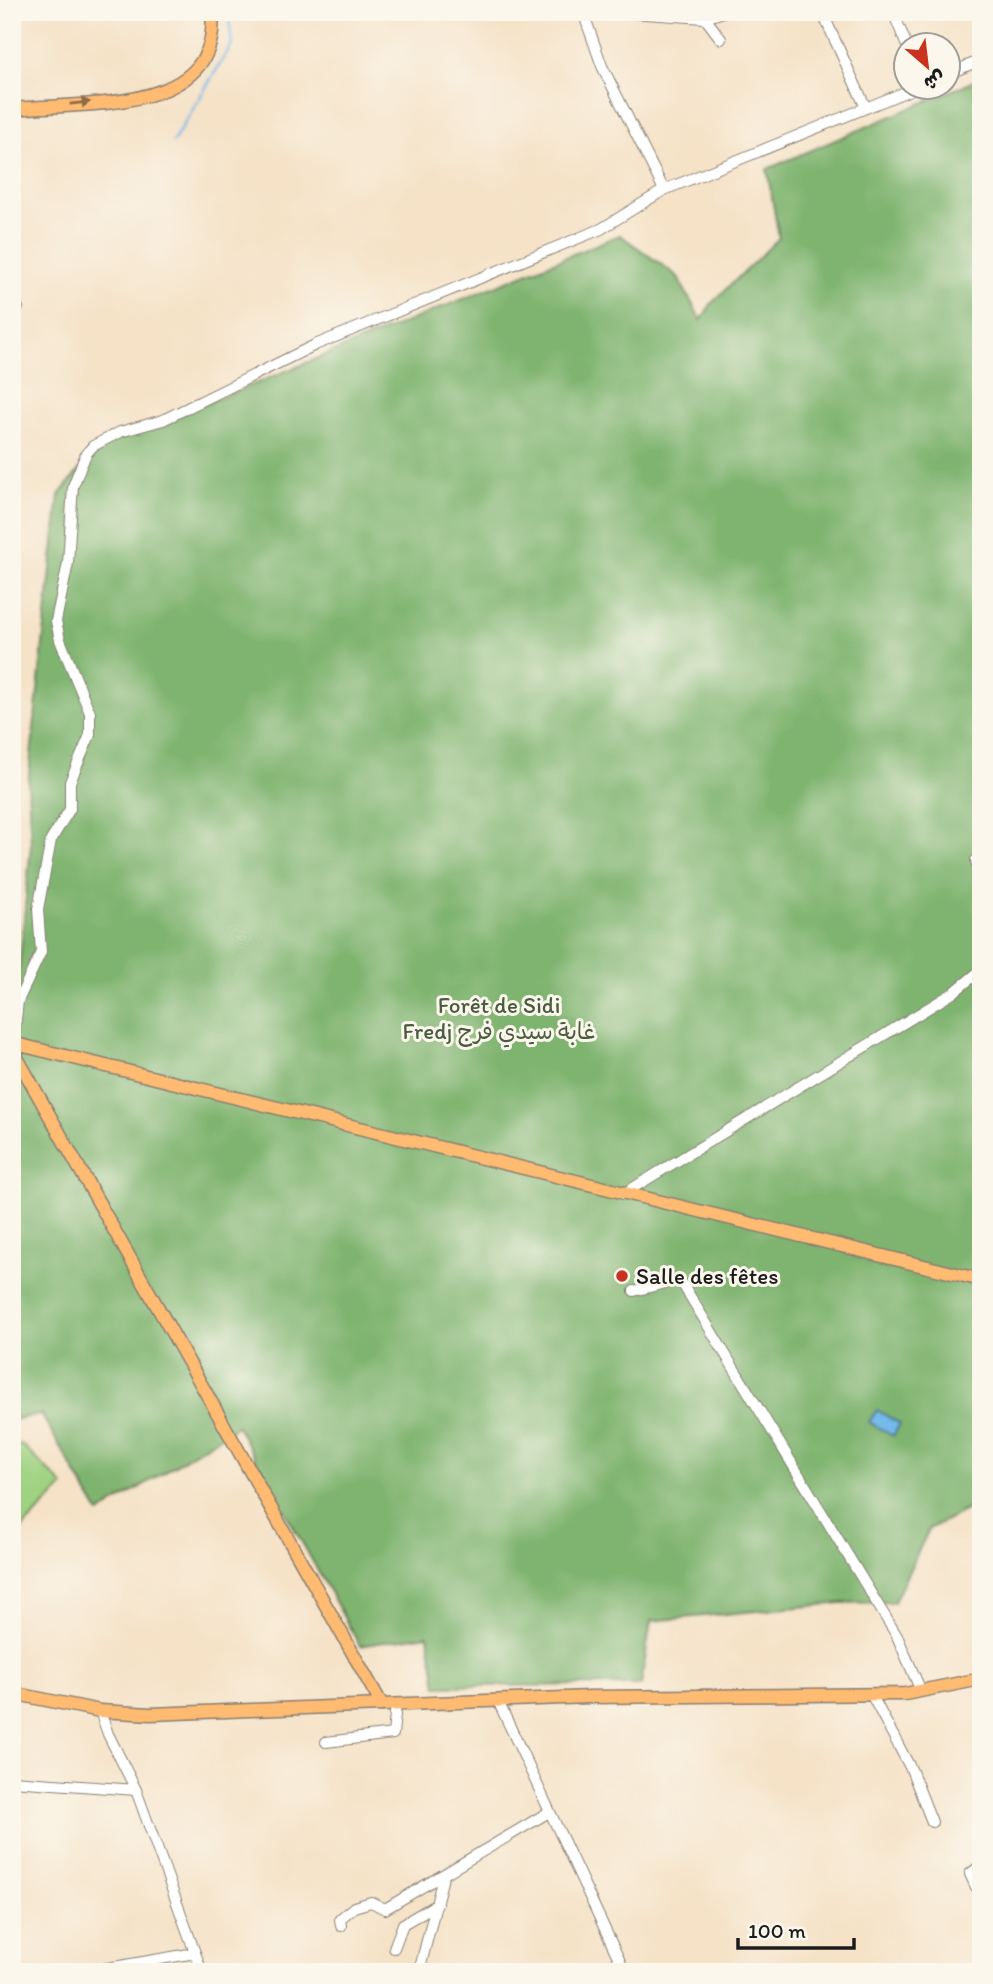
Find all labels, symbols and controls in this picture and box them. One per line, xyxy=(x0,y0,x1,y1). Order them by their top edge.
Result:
north arrow xyxy=(892,32,962,102)
text: ش xyxy=(920,66,949,96)
one-way arrow xyxy=(69,97,91,108)
park label: Forêt de Sidi Fredj غابة سيدي فرج xyxy=(403,991,595,1048)
place label: Salle des fêtes xyxy=(636,1262,779,1290)
marker: Salle des fêtes xyxy=(614,1268,630,1284)
scale bar xyxy=(738,1907,853,1951)
text: 100 m xyxy=(748,1918,806,1943)

